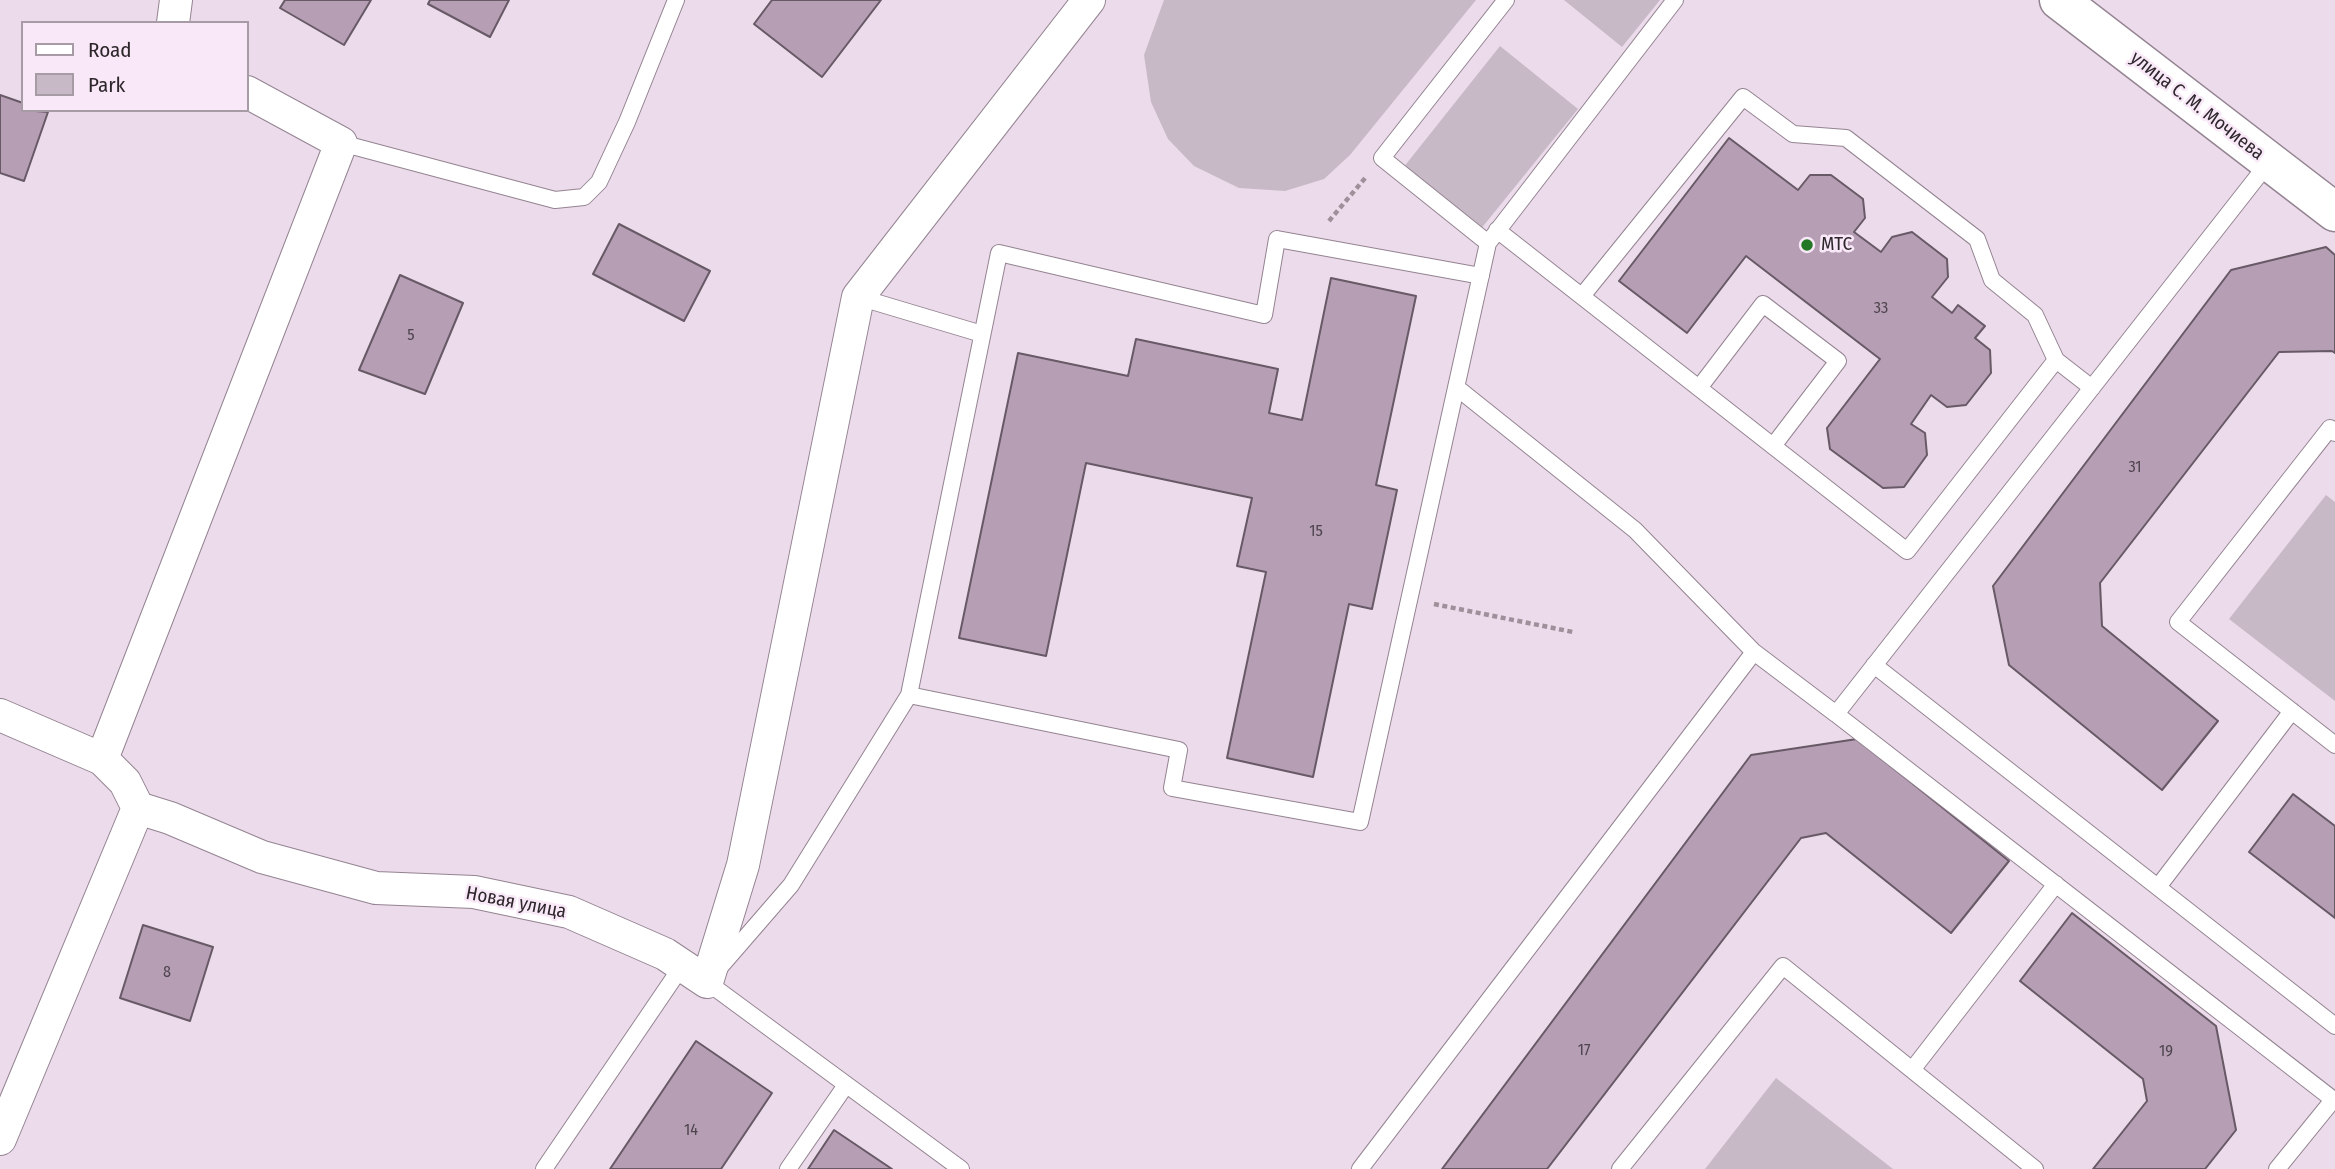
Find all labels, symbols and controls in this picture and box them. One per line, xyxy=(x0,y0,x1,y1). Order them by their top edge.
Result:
legend xyxy=(21,21,248,112)
text: Road xyxy=(88,37,132,63)
street label: улица С. М. Мочиева xyxy=(2126,47,2268,165)
text: Park xyxy=(88,72,125,98)
place label: МТС xyxy=(1821,234,1852,256)
marker: МТС xyxy=(1799,237,1815,253)
house number: 33 xyxy=(1874,299,1888,319)
house number: 5 xyxy=(407,326,415,346)
house number: 31 xyxy=(2128,458,2142,478)
house number: 15 xyxy=(1309,522,1323,542)
street label: Новая улица xyxy=(464,882,568,924)
house number: 8 xyxy=(163,963,171,983)
house number: 17 xyxy=(1578,1041,1590,1061)
house number: 19 xyxy=(2159,1042,2173,1062)
house number: 14 xyxy=(684,1121,698,1141)

